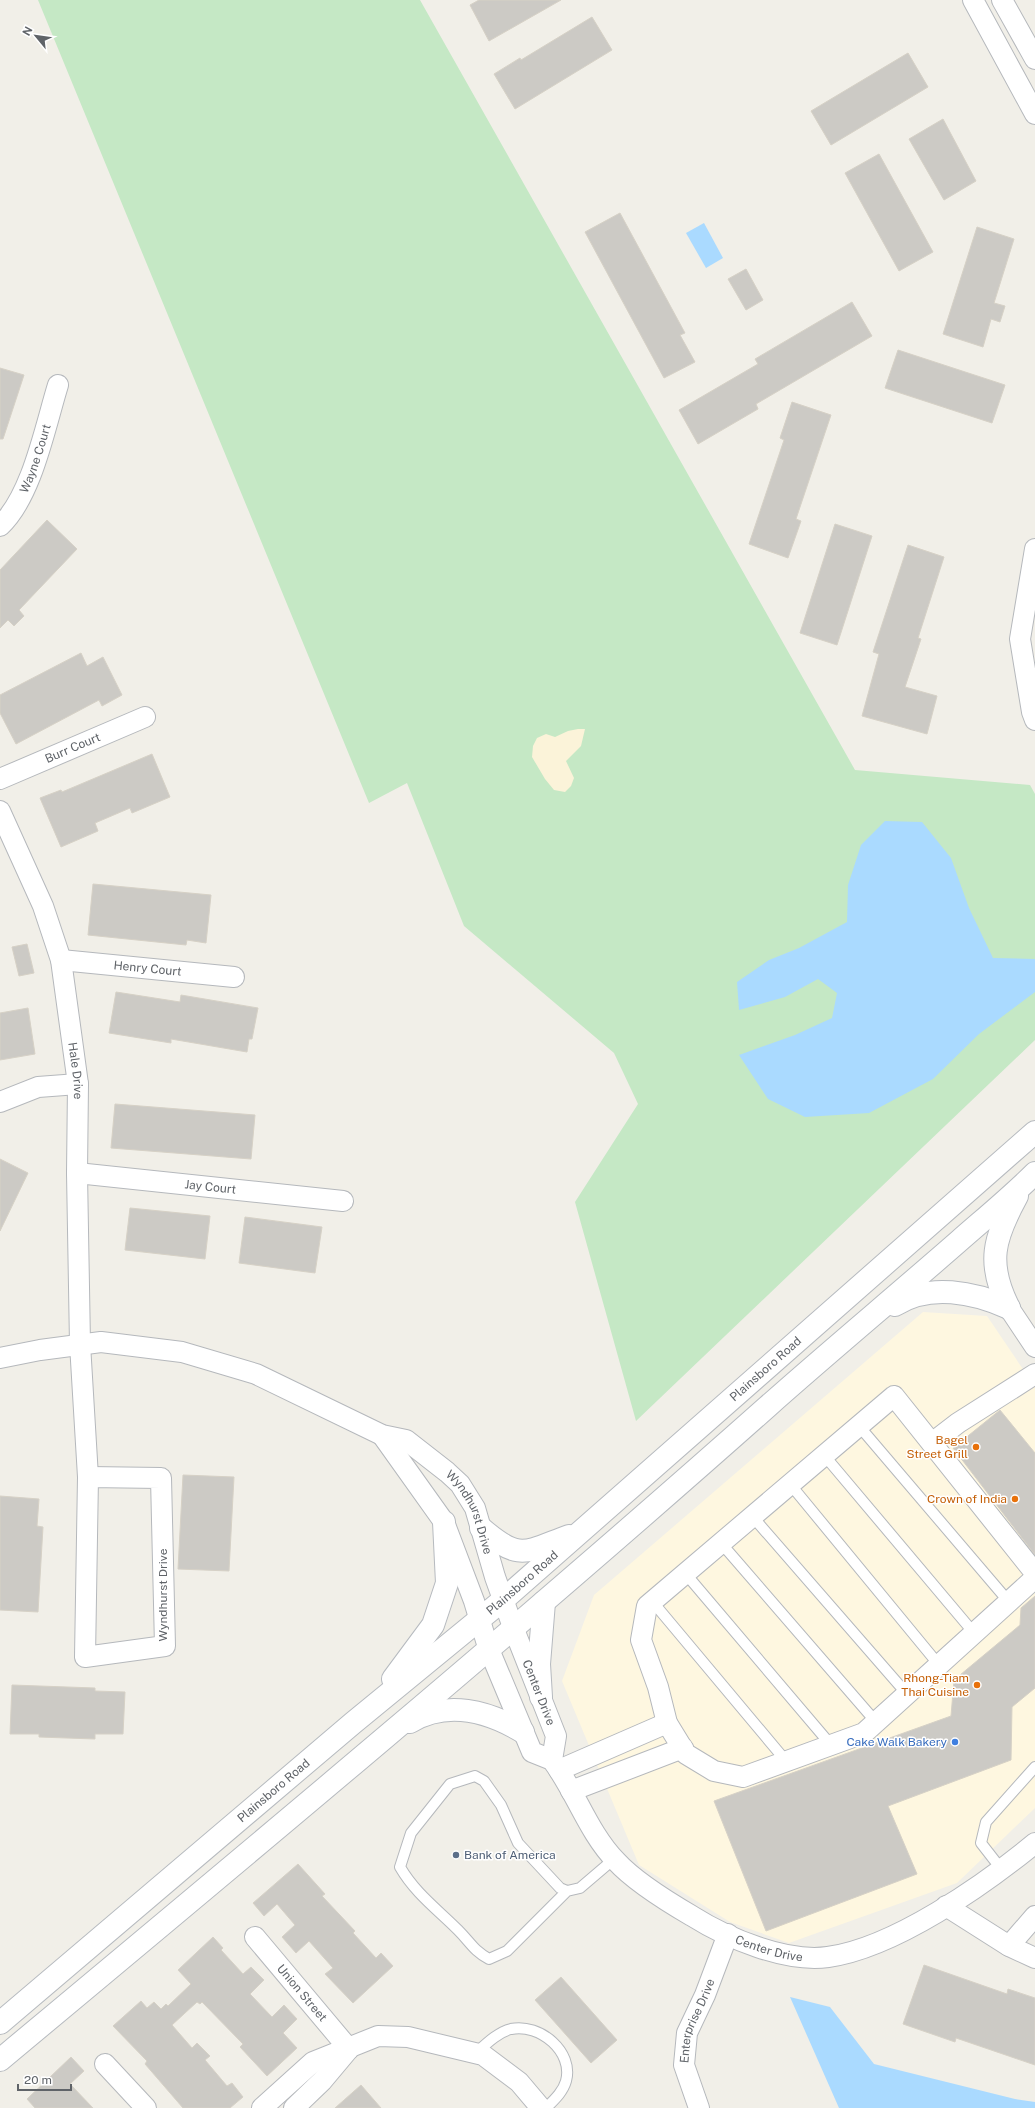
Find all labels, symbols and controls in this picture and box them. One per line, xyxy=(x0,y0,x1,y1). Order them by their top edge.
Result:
north arrow xyxy=(16,16,56,56)
text: N xyxy=(20,24,35,38)
street label: Wayne Court xyxy=(17,422,54,495)
street label: Burr Court xyxy=(43,730,103,766)
street label: Henry Court xyxy=(113,958,183,979)
street label: Hale Drive xyxy=(65,1041,85,1100)
street label: Jay Court xyxy=(184,1177,237,1197)
street label: Plainsboro Road xyxy=(727,1334,804,1404)
place label: Bagel Street Grill xyxy=(906,1433,968,1461)
marker: Bagel Street Grill xyxy=(971,1442,981,1452)
street label: Wyndhurst Drive xyxy=(443,1467,495,1556)
place label: Crown of India xyxy=(927,1492,1007,1506)
marker: Crown of India xyxy=(1010,1494,1020,1504)
street label: Wyndhurst Drive xyxy=(156,1548,170,1641)
street label: Plainsboro Road xyxy=(483,1548,561,1618)
street label: Center Drive xyxy=(520,1658,558,1728)
place label: Rhong-Tiam Thai Cuisine xyxy=(901,1671,969,1699)
marker: Rhong-Tiam Thai Cuisine xyxy=(972,1680,982,1690)
place label: Cake Walk Bakery xyxy=(846,1735,948,1749)
marker: Cake Walk Bakery xyxy=(950,1737,960,1747)
street label: Plainsboro Road xyxy=(235,1756,313,1825)
place label: Bank of America xyxy=(464,1848,556,1862)
marker: Bank of America xyxy=(451,1850,461,1860)
street label: Center Drive xyxy=(733,1932,804,1964)
street label: Union Street xyxy=(274,1962,330,2025)
street label: Enterprise Drive xyxy=(677,1977,718,2064)
scale bar xyxy=(18,2066,71,2092)
text: 20 m xyxy=(24,2073,52,2087)

